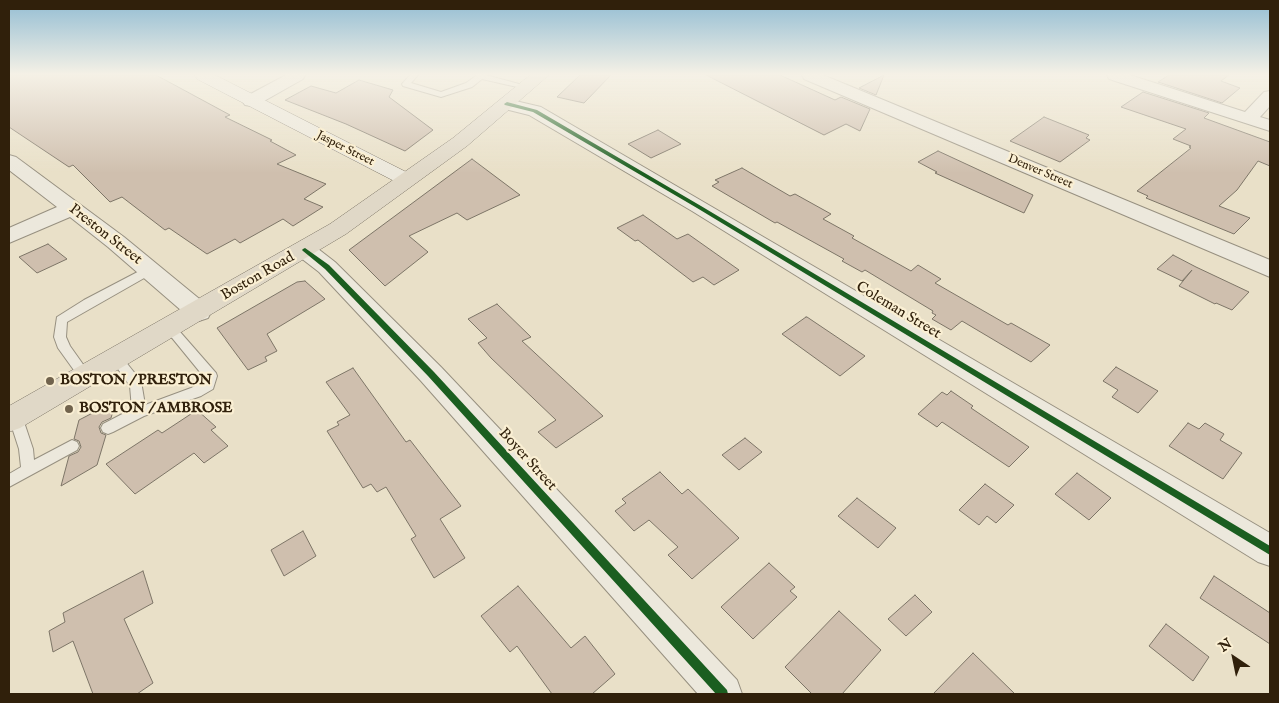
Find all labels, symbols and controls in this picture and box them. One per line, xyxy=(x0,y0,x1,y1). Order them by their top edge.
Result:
street label: Jasper Street xyxy=(314,128,376,170)
street label: Denver Street xyxy=(1005,152,1075,192)
street label: Preston Street xyxy=(65,201,145,269)
street label: Boston Road xyxy=(218,249,298,305)
street label: Coleman Street xyxy=(852,278,944,344)
place label: BOSTON / PRESTON xyxy=(60,372,212,390)
marker: BOSTON / PRESTON xyxy=(44,375,56,387)
place label: BOSTON / AMBROSE xyxy=(79,400,232,418)
marker: BOSTON / AMBROSE xyxy=(63,403,75,415)
street label: Boyer Street xyxy=(494,425,560,495)
north arrow xyxy=(1209,633,1259,683)
text: N xyxy=(1216,635,1236,656)

